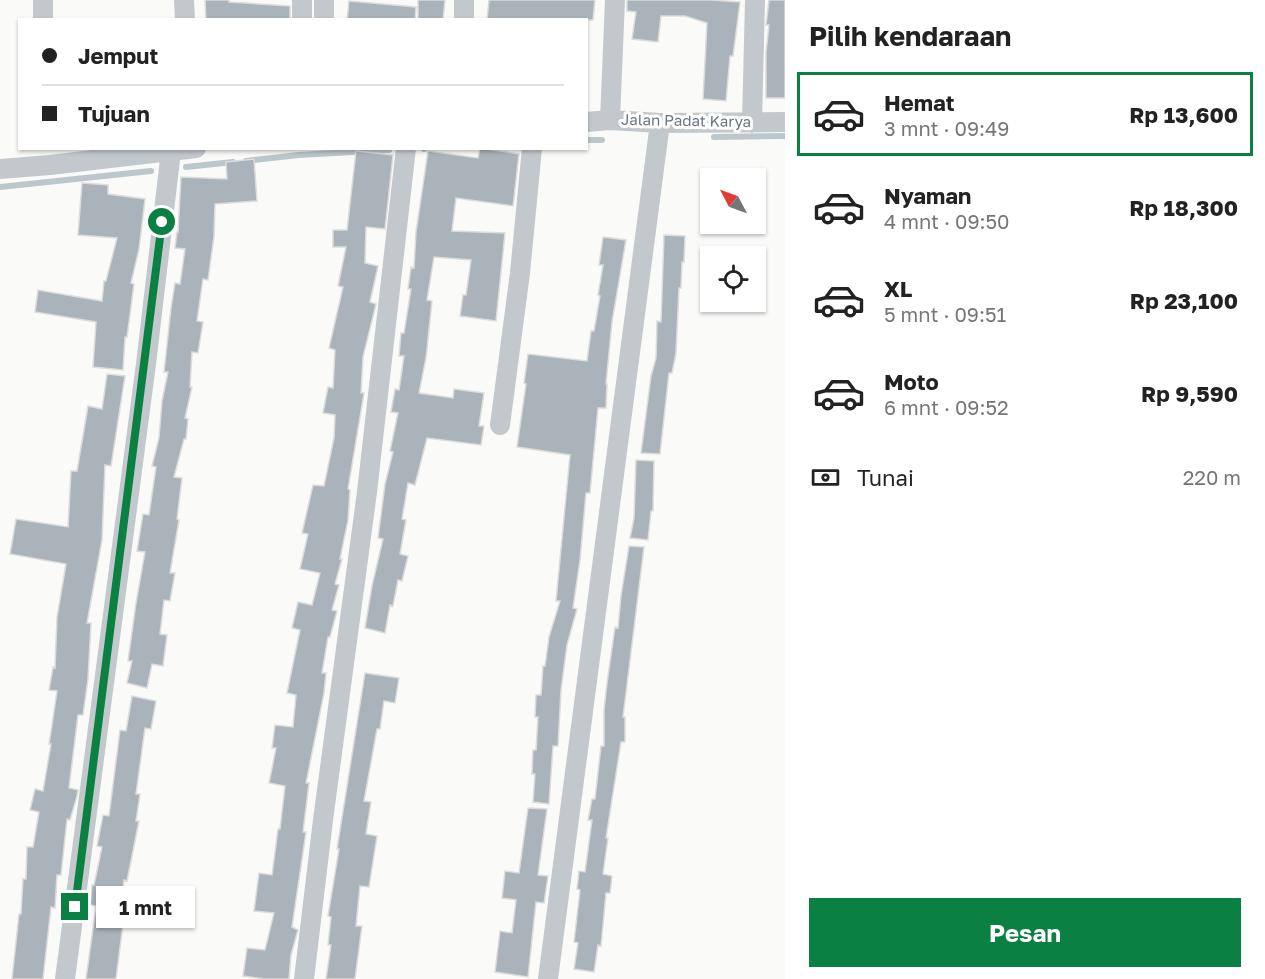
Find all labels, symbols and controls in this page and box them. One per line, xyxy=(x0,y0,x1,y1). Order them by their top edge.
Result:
text: Pilih kendaraan xyxy=(809,20,1011,52)
text: Jemput xyxy=(78,42,158,69)
icon: car xyxy=(812,87,866,141)
text: Hemat xyxy=(884,89,955,116)
text: Tujuan xyxy=(78,100,150,127)
text: Rp 13,600 xyxy=(1129,101,1238,128)
street label: Jalan Padat Karya xyxy=(621,110,751,130)
text: 3 mnt · 09:49 xyxy=(884,116,1009,140)
north arrow xyxy=(700,168,766,234)
map controls xyxy=(700,168,766,312)
icon: car xyxy=(812,180,866,234)
text: Nyaman xyxy=(884,182,971,209)
text: Rp 18,300 xyxy=(1129,194,1238,221)
route start xyxy=(148,208,175,235)
text: 4 mnt · 09:50 xyxy=(884,209,1010,233)
button: locate xyxy=(700,246,766,312)
icon: car xyxy=(812,273,866,327)
text: XL xyxy=(884,275,912,302)
text: Rp 23,100 xyxy=(1130,287,1238,314)
text: 5 mnt · 09:51 xyxy=(884,302,1006,326)
icon: car xyxy=(812,366,866,420)
text: Moto xyxy=(884,368,939,395)
text: Rp 9,590 xyxy=(1141,380,1238,407)
text: 6 mnt · 09:52 xyxy=(884,395,1009,419)
icon: cash xyxy=(809,461,842,494)
text: Tunai xyxy=(857,464,914,491)
text: 220 m xyxy=(1183,465,1241,489)
callout: 1 mnt xyxy=(96,886,195,928)
route end xyxy=(61,893,88,920)
text: 1 mnt xyxy=(119,895,172,919)
button: Pesan xyxy=(809,898,1241,967)

